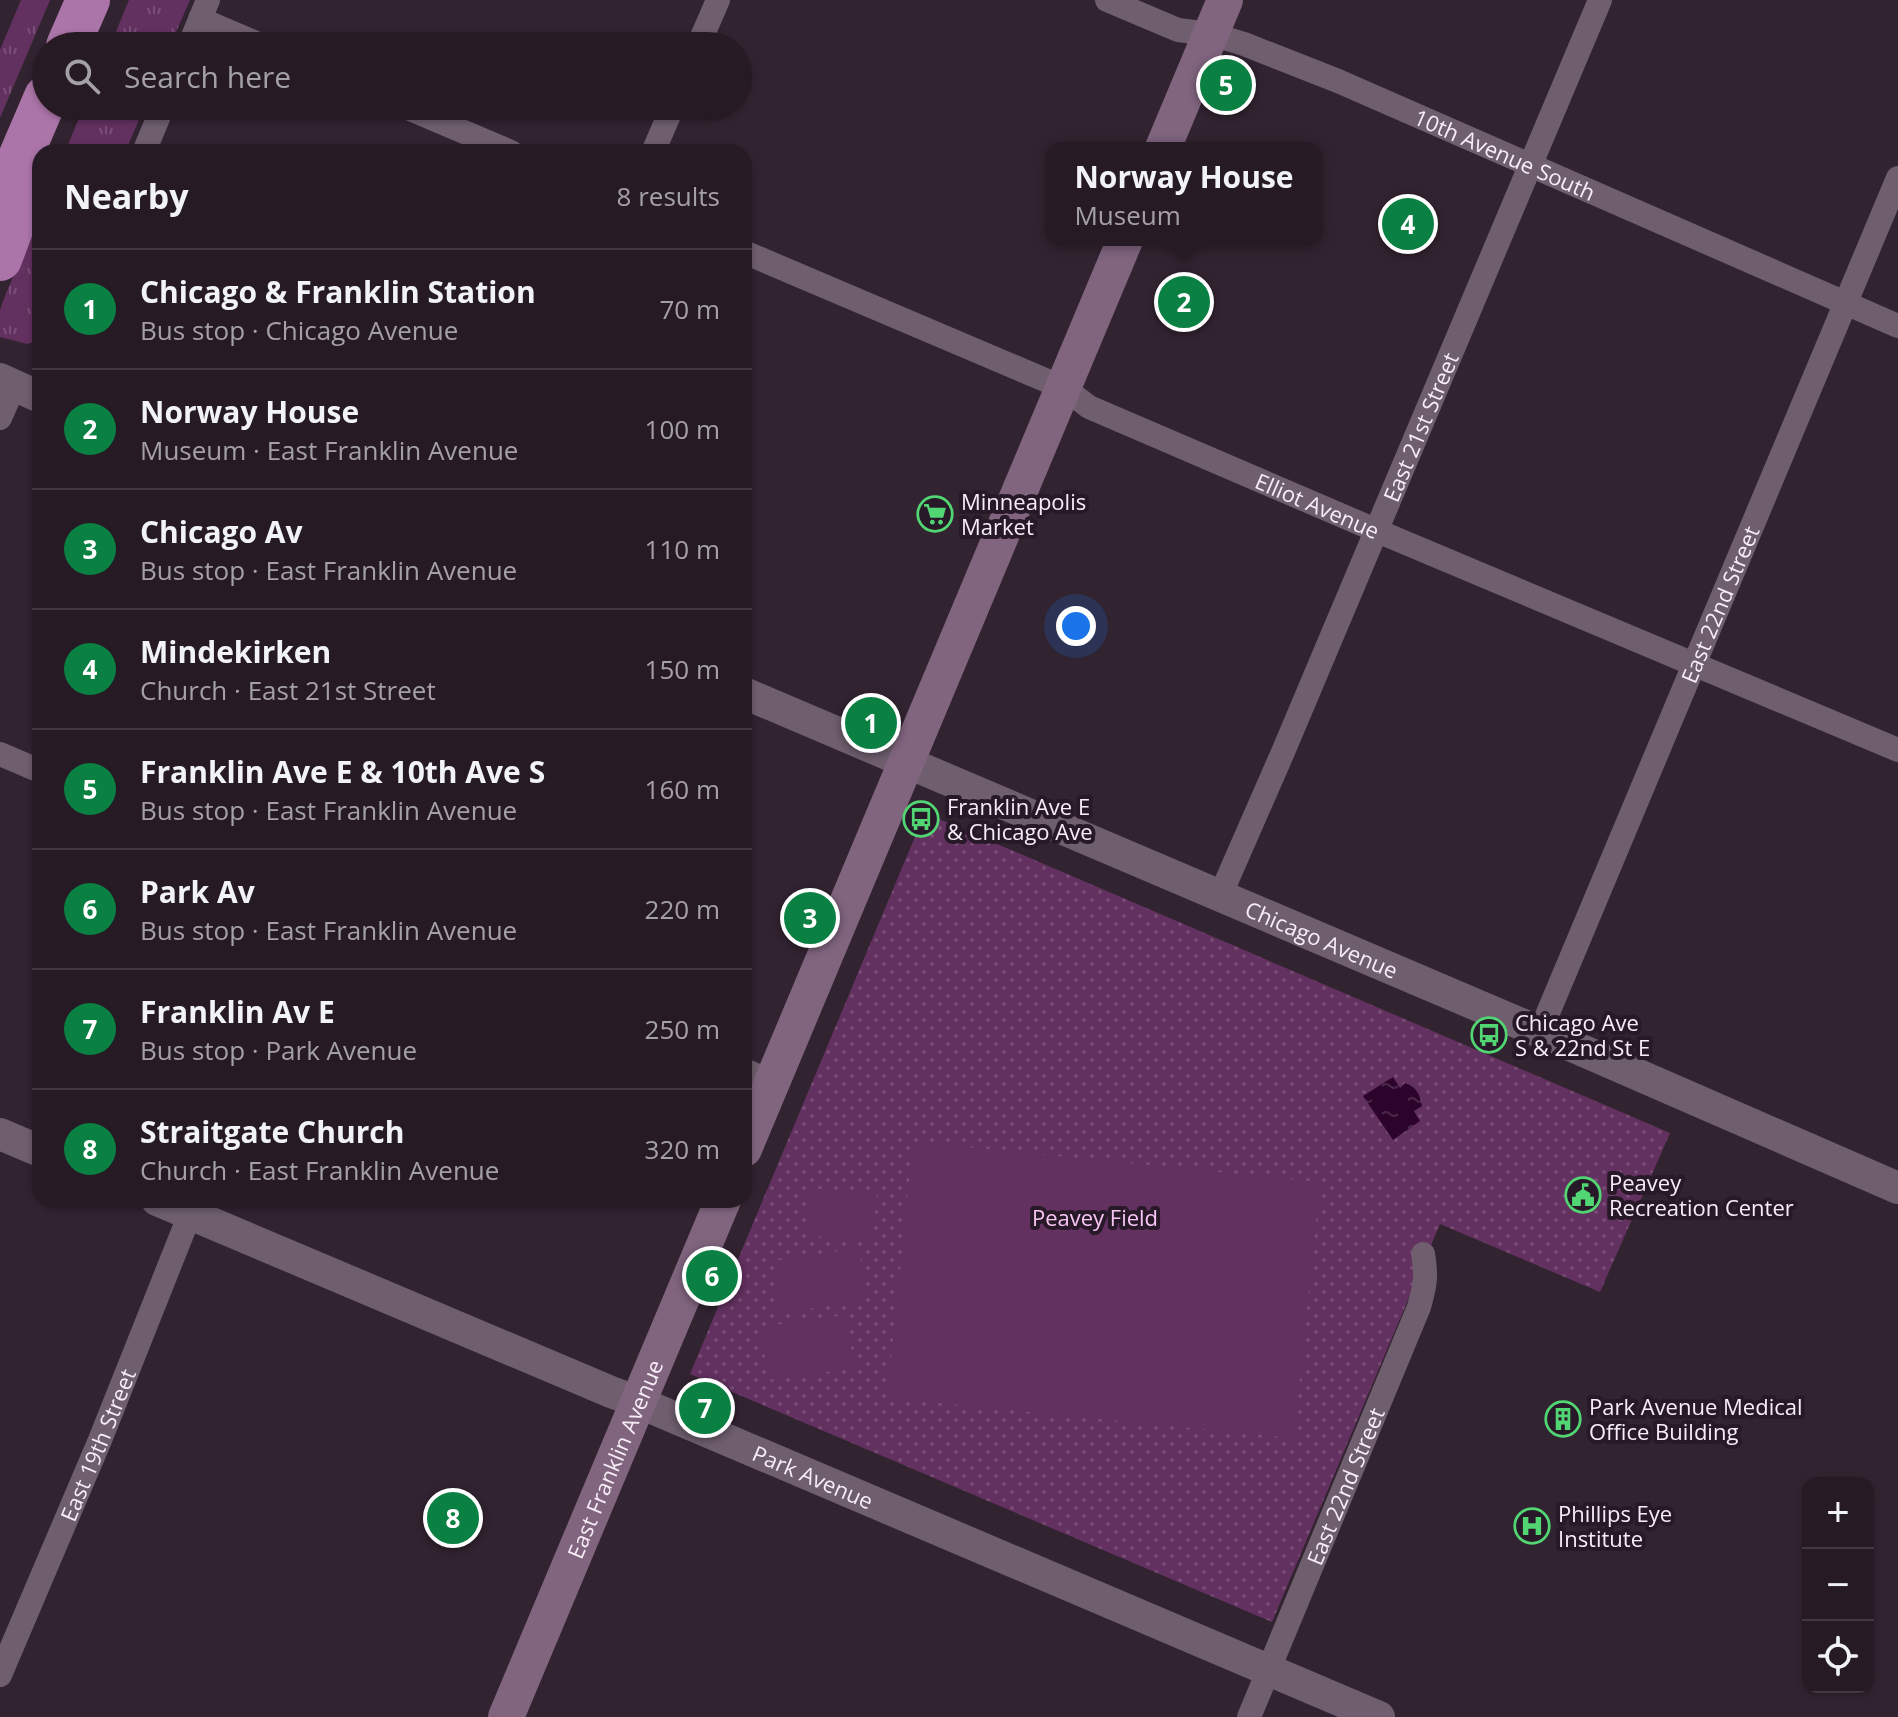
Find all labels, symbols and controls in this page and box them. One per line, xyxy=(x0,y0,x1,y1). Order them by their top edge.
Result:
search box xyxy=(32,32,752,120)
icon: search xyxy=(60,54,104,98)
pin: 5 xyxy=(1200,55,1252,115)
text: Search here xyxy=(124,56,291,97)
street label: 10th Avenue South xyxy=(1410,101,1600,207)
popup xyxy=(1046,142,1322,246)
text: Norway House xyxy=(1074,156,1294,197)
text: Nearby xyxy=(64,173,189,219)
text: 8 results xyxy=(617,178,720,214)
pin: 4 xyxy=(1382,194,1434,254)
text: Museum xyxy=(1074,197,1181,233)
text: Chicago & Franklin Station xyxy=(140,271,536,312)
pin: 2 xyxy=(1158,272,1210,332)
text: 1 xyxy=(83,291,97,327)
text: 70 m xyxy=(659,291,720,327)
text: Bus stop · Chicago Avenue xyxy=(140,312,458,348)
street label: East 21st Street xyxy=(1375,348,1465,506)
text: Norway House xyxy=(140,391,359,432)
text: 2 xyxy=(83,411,97,447)
text: 100 m xyxy=(645,411,720,447)
text: Museum · East Franklin Avenue xyxy=(140,432,518,468)
street label: Elliot Avenue xyxy=(1251,465,1384,545)
place label: Minneapolis Market xyxy=(961,486,1086,541)
supermarket icon: Minneapolis Market xyxy=(916,495,954,533)
text: Chicago Av xyxy=(140,511,303,552)
street label: East 22nd Street xyxy=(1673,521,1766,687)
text: 3 xyxy=(83,531,97,567)
text: 110 m xyxy=(645,531,720,567)
text: Bus stop · East Franklin Avenue xyxy=(140,552,517,588)
your location xyxy=(1056,606,1096,646)
text: Mindekirken xyxy=(140,631,331,672)
text: 4 xyxy=(83,651,97,687)
text: 150 m xyxy=(645,651,720,687)
text: Church · East 21st Street xyxy=(140,672,436,708)
pin: 1 xyxy=(845,693,897,753)
text: Franklin Ave E & 10th Ave S xyxy=(140,751,545,792)
text: 5 xyxy=(83,771,97,807)
text: 160 m xyxy=(645,771,720,807)
place label: Franklin Ave E & Chicago Ave xyxy=(947,791,1093,846)
text: Bus stop · East Franklin Avenue xyxy=(140,792,517,828)
bus stop icon: Franklin Ave E & Chicago Ave xyxy=(902,800,940,838)
text: Park Av xyxy=(140,871,255,912)
pin: 3 xyxy=(784,888,836,948)
text: 6 xyxy=(83,891,97,927)
text: 220 m xyxy=(645,891,720,927)
street label: Chicago Avenue xyxy=(1241,893,1403,985)
text: Bus stop · East Franklin Avenue xyxy=(140,912,517,948)
text: Franklin Av E xyxy=(140,991,335,1032)
place label: Chicago Ave S & 22nd St E xyxy=(1515,1007,1650,1062)
text: 7 xyxy=(83,1011,97,1047)
text: 250 m xyxy=(645,1011,720,1047)
bus stop icon: Chicago Ave S & 22nd St E xyxy=(1470,1016,1508,1054)
text: Bus stop · Park Avenue xyxy=(140,1032,417,1068)
text: Straitgate Church xyxy=(140,1111,404,1152)
text: 8 xyxy=(83,1131,97,1167)
text: 320 m xyxy=(645,1131,720,1167)
text: Church · East Franklin Avenue xyxy=(140,1152,499,1188)
place label: Peavey Recreation Center xyxy=(1609,1167,1794,1222)
public building icon: Peavey Recreation Center xyxy=(1564,1176,1602,1214)
park label: Peavey Field xyxy=(1032,1202,1158,1232)
pin: 6 xyxy=(686,1246,738,1306)
street label: East Franklin Avenue xyxy=(559,1355,669,1563)
street label: East 19th Street xyxy=(52,1364,142,1525)
pin: 7 xyxy=(679,1378,731,1438)
place label: Park Avenue Medical Office Building xyxy=(1589,1391,1803,1446)
building icon: Park Avenue Medical Office Building xyxy=(1544,1400,1582,1438)
street label: East 22nd Street xyxy=(1299,1403,1391,1569)
street label: Park Avenue xyxy=(748,1438,878,1515)
map controls xyxy=(1802,1477,1874,1693)
button: + xyxy=(1802,1477,1874,1549)
pin: 8 xyxy=(427,1488,479,1548)
place label: Phillips Eye Institute xyxy=(1558,1498,1672,1553)
hospital icon: Phillips Eye Institute xyxy=(1513,1507,1551,1545)
button: − xyxy=(1802,1549,1874,1621)
button: locate xyxy=(1802,1621,1874,1693)

